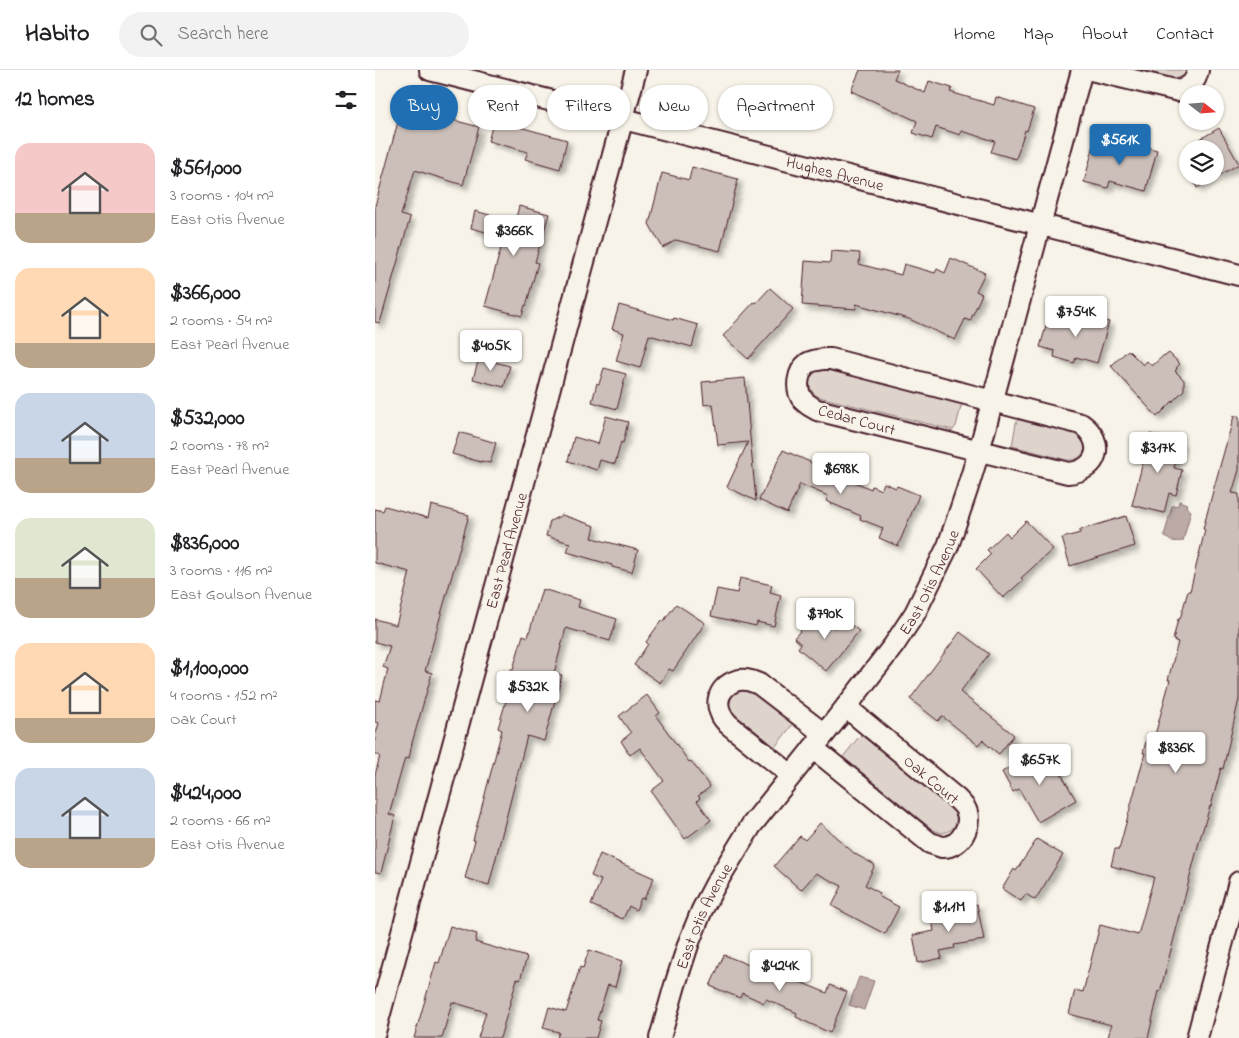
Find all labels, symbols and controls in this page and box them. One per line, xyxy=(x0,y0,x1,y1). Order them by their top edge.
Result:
search box xyxy=(119,12,469,57)
text: Habito xyxy=(25,17,89,52)
icon: search xyxy=(137,21,165,49)
text: Search here xyxy=(177,21,268,48)
text: Home xyxy=(954,22,995,48)
text: Map xyxy=(1023,22,1054,48)
text: About xyxy=(1082,22,1128,48)
text: Contact xyxy=(1156,22,1214,48)
text: 12 homes xyxy=(15,85,95,115)
chip: Buy xyxy=(390,85,458,130)
chip: Rent xyxy=(468,85,537,130)
chip: Filters xyxy=(547,85,630,130)
chip: New xyxy=(640,85,708,130)
chip: Apartment xyxy=(718,85,833,130)
north arrow xyxy=(1179,85,1224,130)
map controls xyxy=(1179,85,1224,185)
icon: filters xyxy=(332,86,360,114)
pin: $561K xyxy=(1085,124,1155,166)
text: $561K xyxy=(1101,128,1139,152)
button: layers xyxy=(1179,140,1224,185)
street label: Hughes Avenue xyxy=(783,151,887,199)
text: $561,000 xyxy=(170,154,241,184)
icon: home xyxy=(55,163,115,223)
text: 3 rooms · 104 m² xyxy=(170,184,274,208)
text: East Otis Avenue xyxy=(170,208,285,232)
pin: $366K xyxy=(479,214,549,257)
text: $366K xyxy=(495,219,533,243)
text: $366,000 xyxy=(170,279,241,309)
icon: home xyxy=(55,288,115,348)
pin: $754K xyxy=(1041,296,1111,338)
text: $754K xyxy=(1056,300,1096,324)
text: 2 rooms · 54 m² xyxy=(170,309,272,333)
pin: $405K xyxy=(456,330,526,372)
text: East Pearl Avenue xyxy=(170,333,289,357)
text: $405K xyxy=(471,334,511,358)
street label: Cedar Court xyxy=(815,399,898,443)
text: $532,000 xyxy=(170,404,245,434)
icon: home xyxy=(55,413,115,473)
pin: $317K xyxy=(1123,432,1193,474)
text: 2 rooms · 78 m² xyxy=(170,434,269,458)
text: $317K xyxy=(1140,436,1176,460)
pin: $698K xyxy=(806,452,876,495)
text: $698K xyxy=(823,457,859,481)
text: East Pearl Avenue xyxy=(170,458,289,482)
street label: East Pearl Avenue xyxy=(480,489,535,612)
street label: East Otis Avenue xyxy=(894,526,967,640)
text: $836,000 xyxy=(170,529,239,559)
icon: home xyxy=(55,538,115,598)
text: 3 rooms · 116 m² xyxy=(170,559,273,583)
text: East Goulson Avenue xyxy=(170,583,312,607)
pin: $790K xyxy=(790,598,860,640)
text: $790K xyxy=(807,602,843,626)
text: $1,100,000 xyxy=(170,654,249,684)
icon: home xyxy=(55,663,115,723)
pin: $532K xyxy=(493,670,563,713)
text: $532K xyxy=(507,675,549,699)
text: 4 rooms · 152 m² xyxy=(170,684,278,708)
text: Oak Court xyxy=(170,708,237,732)
pin: $836K xyxy=(1141,732,1211,774)
text: $836K xyxy=(1157,736,1195,760)
pin: $657K xyxy=(1005,744,1075,786)
text: $657K xyxy=(1020,748,1060,772)
street label: Oak Court xyxy=(897,750,964,812)
text: $424,000 xyxy=(170,779,241,809)
icon: home xyxy=(55,788,115,848)
text: 2 rooms · 66 m² xyxy=(170,809,271,833)
text: East Otis Avenue xyxy=(170,833,285,857)
street label: East Otis Avenue xyxy=(671,858,740,973)
pin: $1.1M xyxy=(914,890,984,933)
text: $1.1M xyxy=(933,895,965,919)
pin: $424K xyxy=(745,950,815,992)
text: $424K xyxy=(761,954,799,978)

